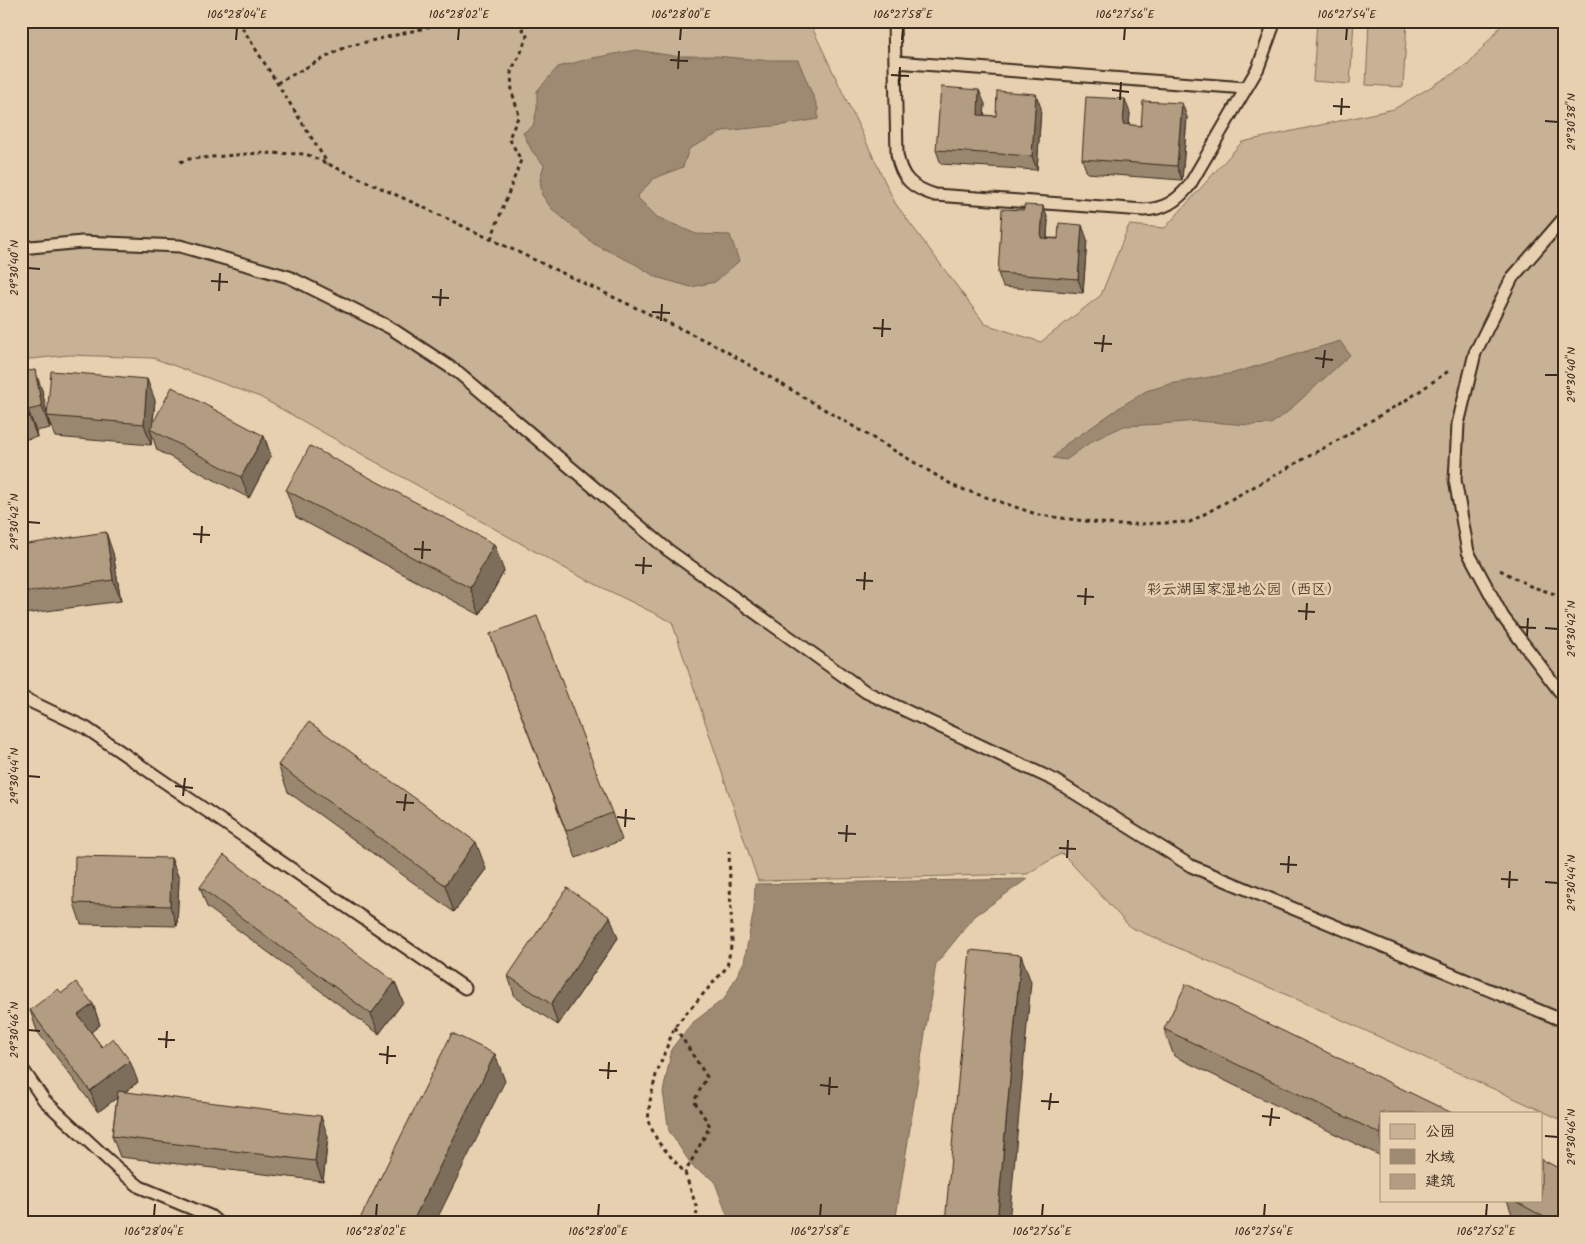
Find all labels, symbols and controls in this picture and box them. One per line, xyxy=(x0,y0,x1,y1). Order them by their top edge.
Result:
text: 106°28'04"E xyxy=(207,5,268,24)
text: 106°28'02"E xyxy=(429,5,490,24)
text: 106°28'00"E xyxy=(651,5,712,24)
text: 106°27'58"E xyxy=(873,5,934,24)
text: 106°27'56"E xyxy=(1096,5,1155,24)
text: 106°27'54"E xyxy=(1318,5,1377,24)
text: 29°30'38"N xyxy=(1562,93,1581,151)
text: 29°30'40"N xyxy=(5,240,24,296)
text: 29°30'40"N xyxy=(1562,347,1581,403)
text: 29°30'42"N xyxy=(5,493,24,551)
park label: 彩云湖国家湿地公园（西区） xyxy=(1146,578,1342,602)
text: 29°30'42"N xyxy=(1562,600,1581,658)
text: 29°30'44"N xyxy=(5,748,24,804)
text: 29°30'44"N xyxy=(1562,855,1581,911)
text: 29°30'46"N xyxy=(5,1002,24,1058)
text: 29°30'46"N xyxy=(1562,1109,1581,1165)
legend xyxy=(1380,1112,1542,1202)
text: 公园 xyxy=(1425,1120,1455,1144)
text: 水域 xyxy=(1425,1146,1455,1170)
text: 建筑 xyxy=(1425,1170,1455,1194)
text: 106°28'04"E xyxy=(124,1222,185,1241)
text: 106°28'02"E xyxy=(346,1222,407,1241)
text: 106°28'00"E xyxy=(568,1222,629,1241)
text: 106°27'58"E xyxy=(790,1222,851,1241)
text: 106°27'56"E xyxy=(1013,1222,1072,1241)
text: 106°27'54"E xyxy=(1235,1222,1294,1241)
text: 106°27'52"E xyxy=(1456,1222,1517,1241)

